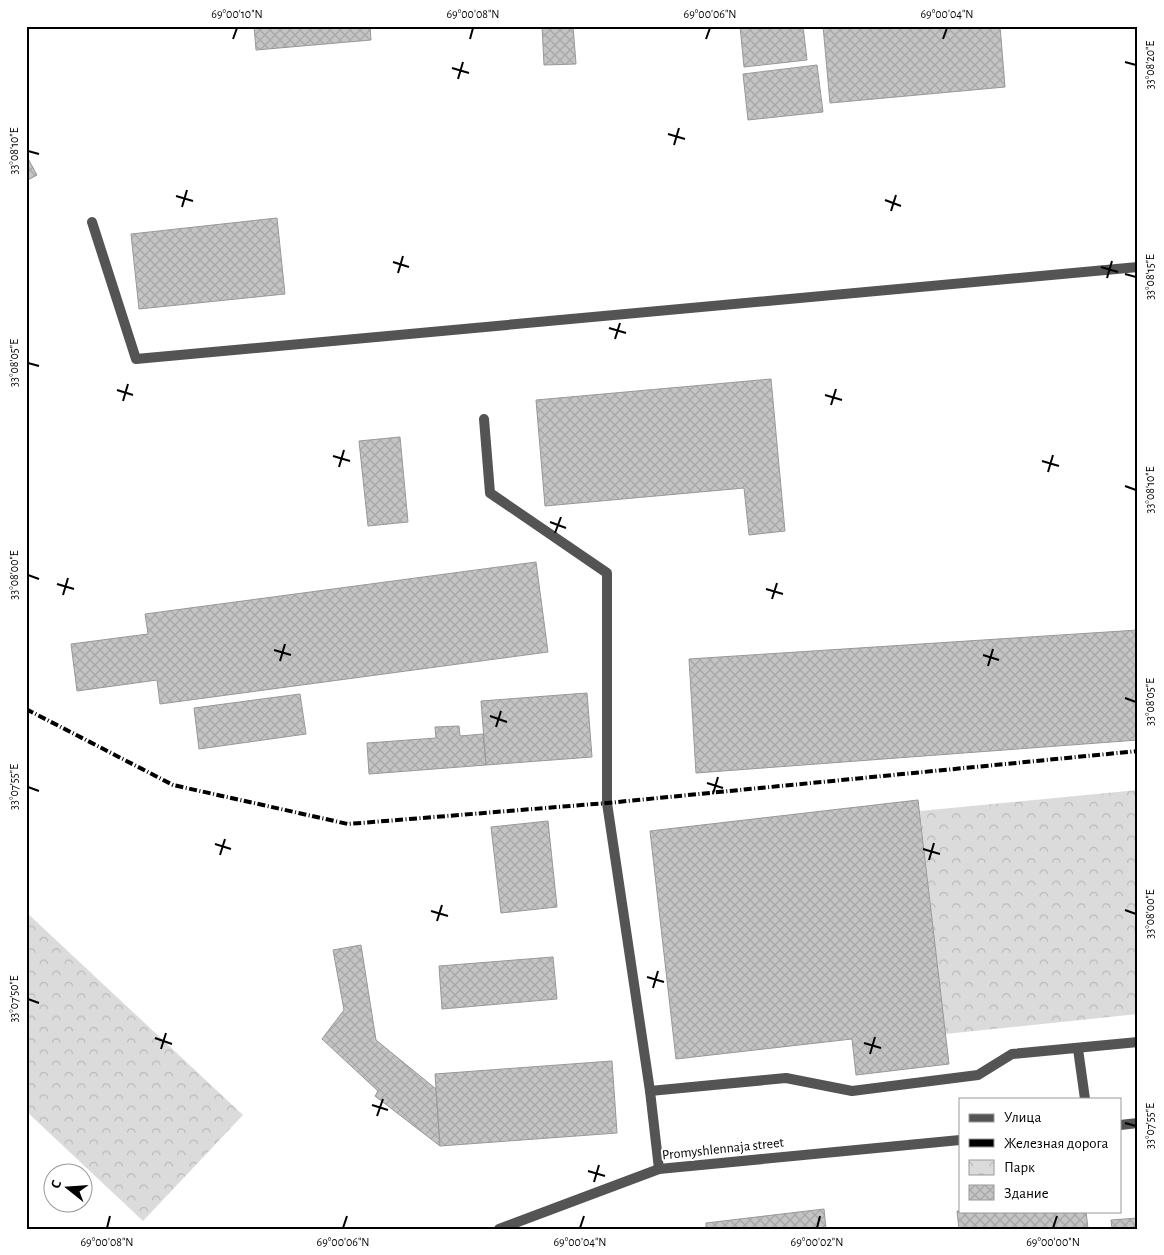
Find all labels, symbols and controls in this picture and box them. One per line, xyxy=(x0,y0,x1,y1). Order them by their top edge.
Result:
text: 69°00'10"N xyxy=(211,8,263,20)
text: 69°00'08"N xyxy=(446,8,500,20)
text: 69°00'06"N xyxy=(684,8,737,20)
text: 69°00'04"N xyxy=(920,8,974,20)
text: 33°08'20"E xyxy=(1144,41,1156,89)
text: 33°08'10"E xyxy=(8,127,20,175)
text: 33°08'15"E xyxy=(1144,254,1156,300)
text: 33°08'05"E xyxy=(8,339,20,387)
text: 33°08'10"E xyxy=(1144,466,1156,514)
text: 33°08'00"E xyxy=(8,550,20,600)
text: 33°08'05"E xyxy=(1144,678,1156,726)
text: 33°07'55"E xyxy=(8,764,20,810)
text: 33°08'00"E xyxy=(1144,889,1156,939)
text: 33°07'50"E xyxy=(8,975,20,1023)
legend xyxy=(959,1098,1122,1212)
text: 33°07'55"E xyxy=(1144,1103,1156,1149)
text: Улица xyxy=(1004,1110,1041,1125)
street label: Promyshlennaja street xyxy=(661,1136,785,1162)
text: Железная дорога xyxy=(1004,1136,1109,1151)
text: Парк xyxy=(1004,1160,1035,1175)
north arrow xyxy=(42,1162,92,1212)
text: С xyxy=(49,1179,64,1190)
text: Здание xyxy=(1004,1186,1049,1201)
text: 69°00'08"N xyxy=(80,1236,134,1248)
text: 69°00'06"N xyxy=(317,1236,370,1248)
text: 69°00'04"N xyxy=(553,1236,607,1248)
text: 69°00'02"N xyxy=(791,1236,843,1248)
text: 69°00'00"N xyxy=(1026,1236,1080,1248)

